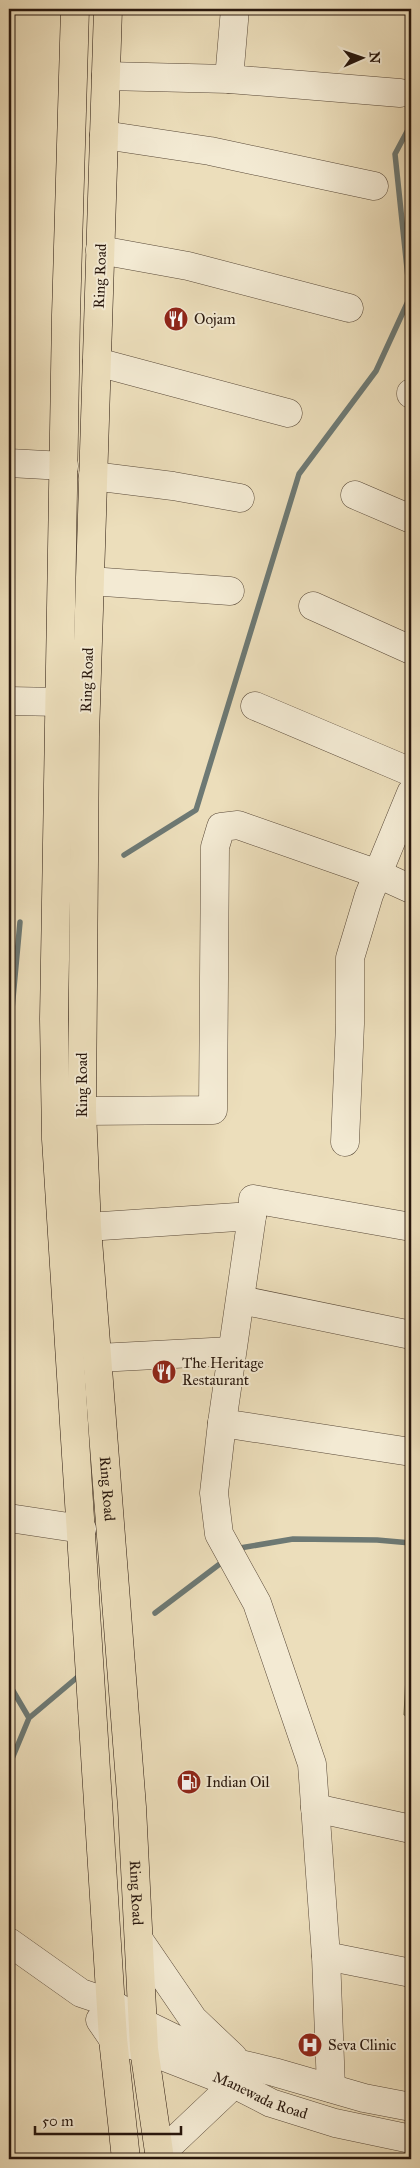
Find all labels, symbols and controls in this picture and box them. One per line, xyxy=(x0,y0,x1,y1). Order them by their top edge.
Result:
north arrow xyxy=(338,32,388,82)
text: N xyxy=(366,51,383,64)
street label: Ring Road xyxy=(90,243,110,309)
restaurant icon: Oojam xyxy=(163,306,189,332)
place label: Oojam xyxy=(194,310,236,328)
street label: Ring Road xyxy=(77,647,97,713)
street label: Ring Road xyxy=(73,1052,91,1117)
place label: The Heritage Restaurant xyxy=(182,1354,264,1389)
restaurant icon: The Heritage Restaurant xyxy=(151,1359,177,1385)
street label: Ring Road xyxy=(96,1456,119,1522)
fuel station icon: Indian Oil xyxy=(176,1769,202,1795)
place label: Indian Oil xyxy=(206,1773,270,1791)
street label: Ring Road xyxy=(126,1860,147,1926)
hospital icon: Seva Clinic xyxy=(297,2032,323,2058)
place label: Seva Clinic xyxy=(328,2036,396,2054)
street label: Manewada Road xyxy=(210,2068,310,2123)
scale bar xyxy=(35,2103,181,2135)
text: 50 m xyxy=(42,2112,74,2130)

